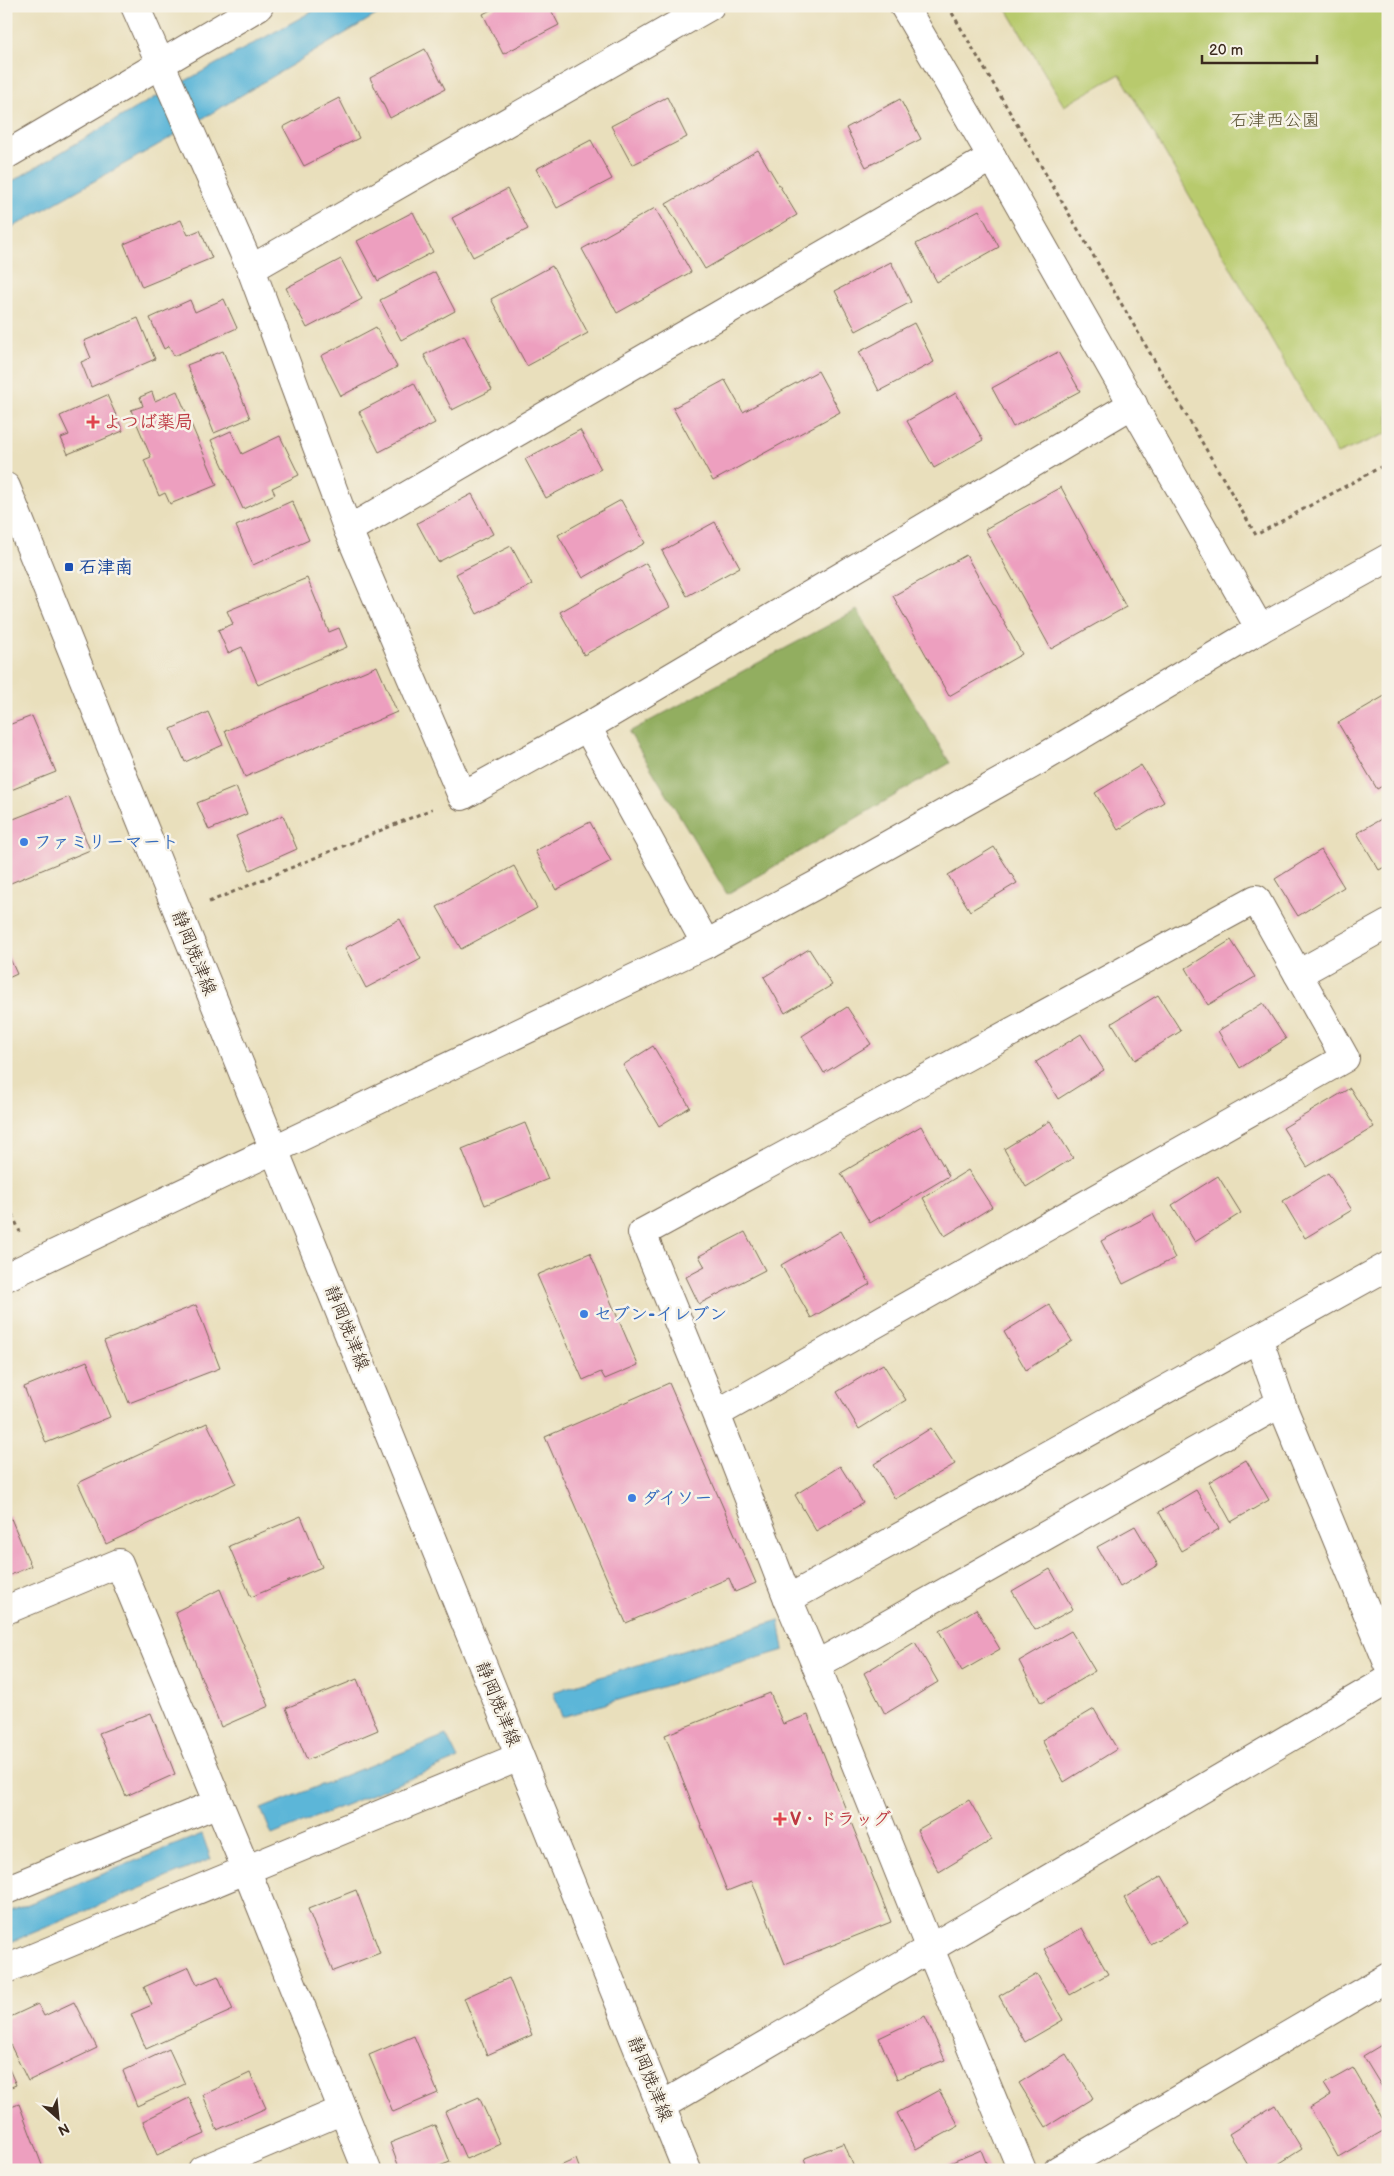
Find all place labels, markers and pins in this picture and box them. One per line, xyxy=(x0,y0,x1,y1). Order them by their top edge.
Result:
place label: よつば薬局 xyxy=(103,412,193,433)
marker: よつば薬局 xyxy=(87,416,99,428)
place label: 石津南 xyxy=(79,557,133,578)
marker: 石津南 xyxy=(63,561,75,573)
place label: ファミリーマート xyxy=(34,832,179,853)
marker: ファミリーマート xyxy=(18,836,30,848)
place label: セブン-イレブン xyxy=(594,1304,727,1325)
marker: セブン-イレブン xyxy=(578,1308,590,1320)
place label: ダイソー xyxy=(642,1488,712,1509)
marker: ダイソー xyxy=(626,1492,638,1504)
place label: V・ドラッグ xyxy=(790,1809,891,1830)
marker: V・ドラッグ xyxy=(774,1813,786,1825)

